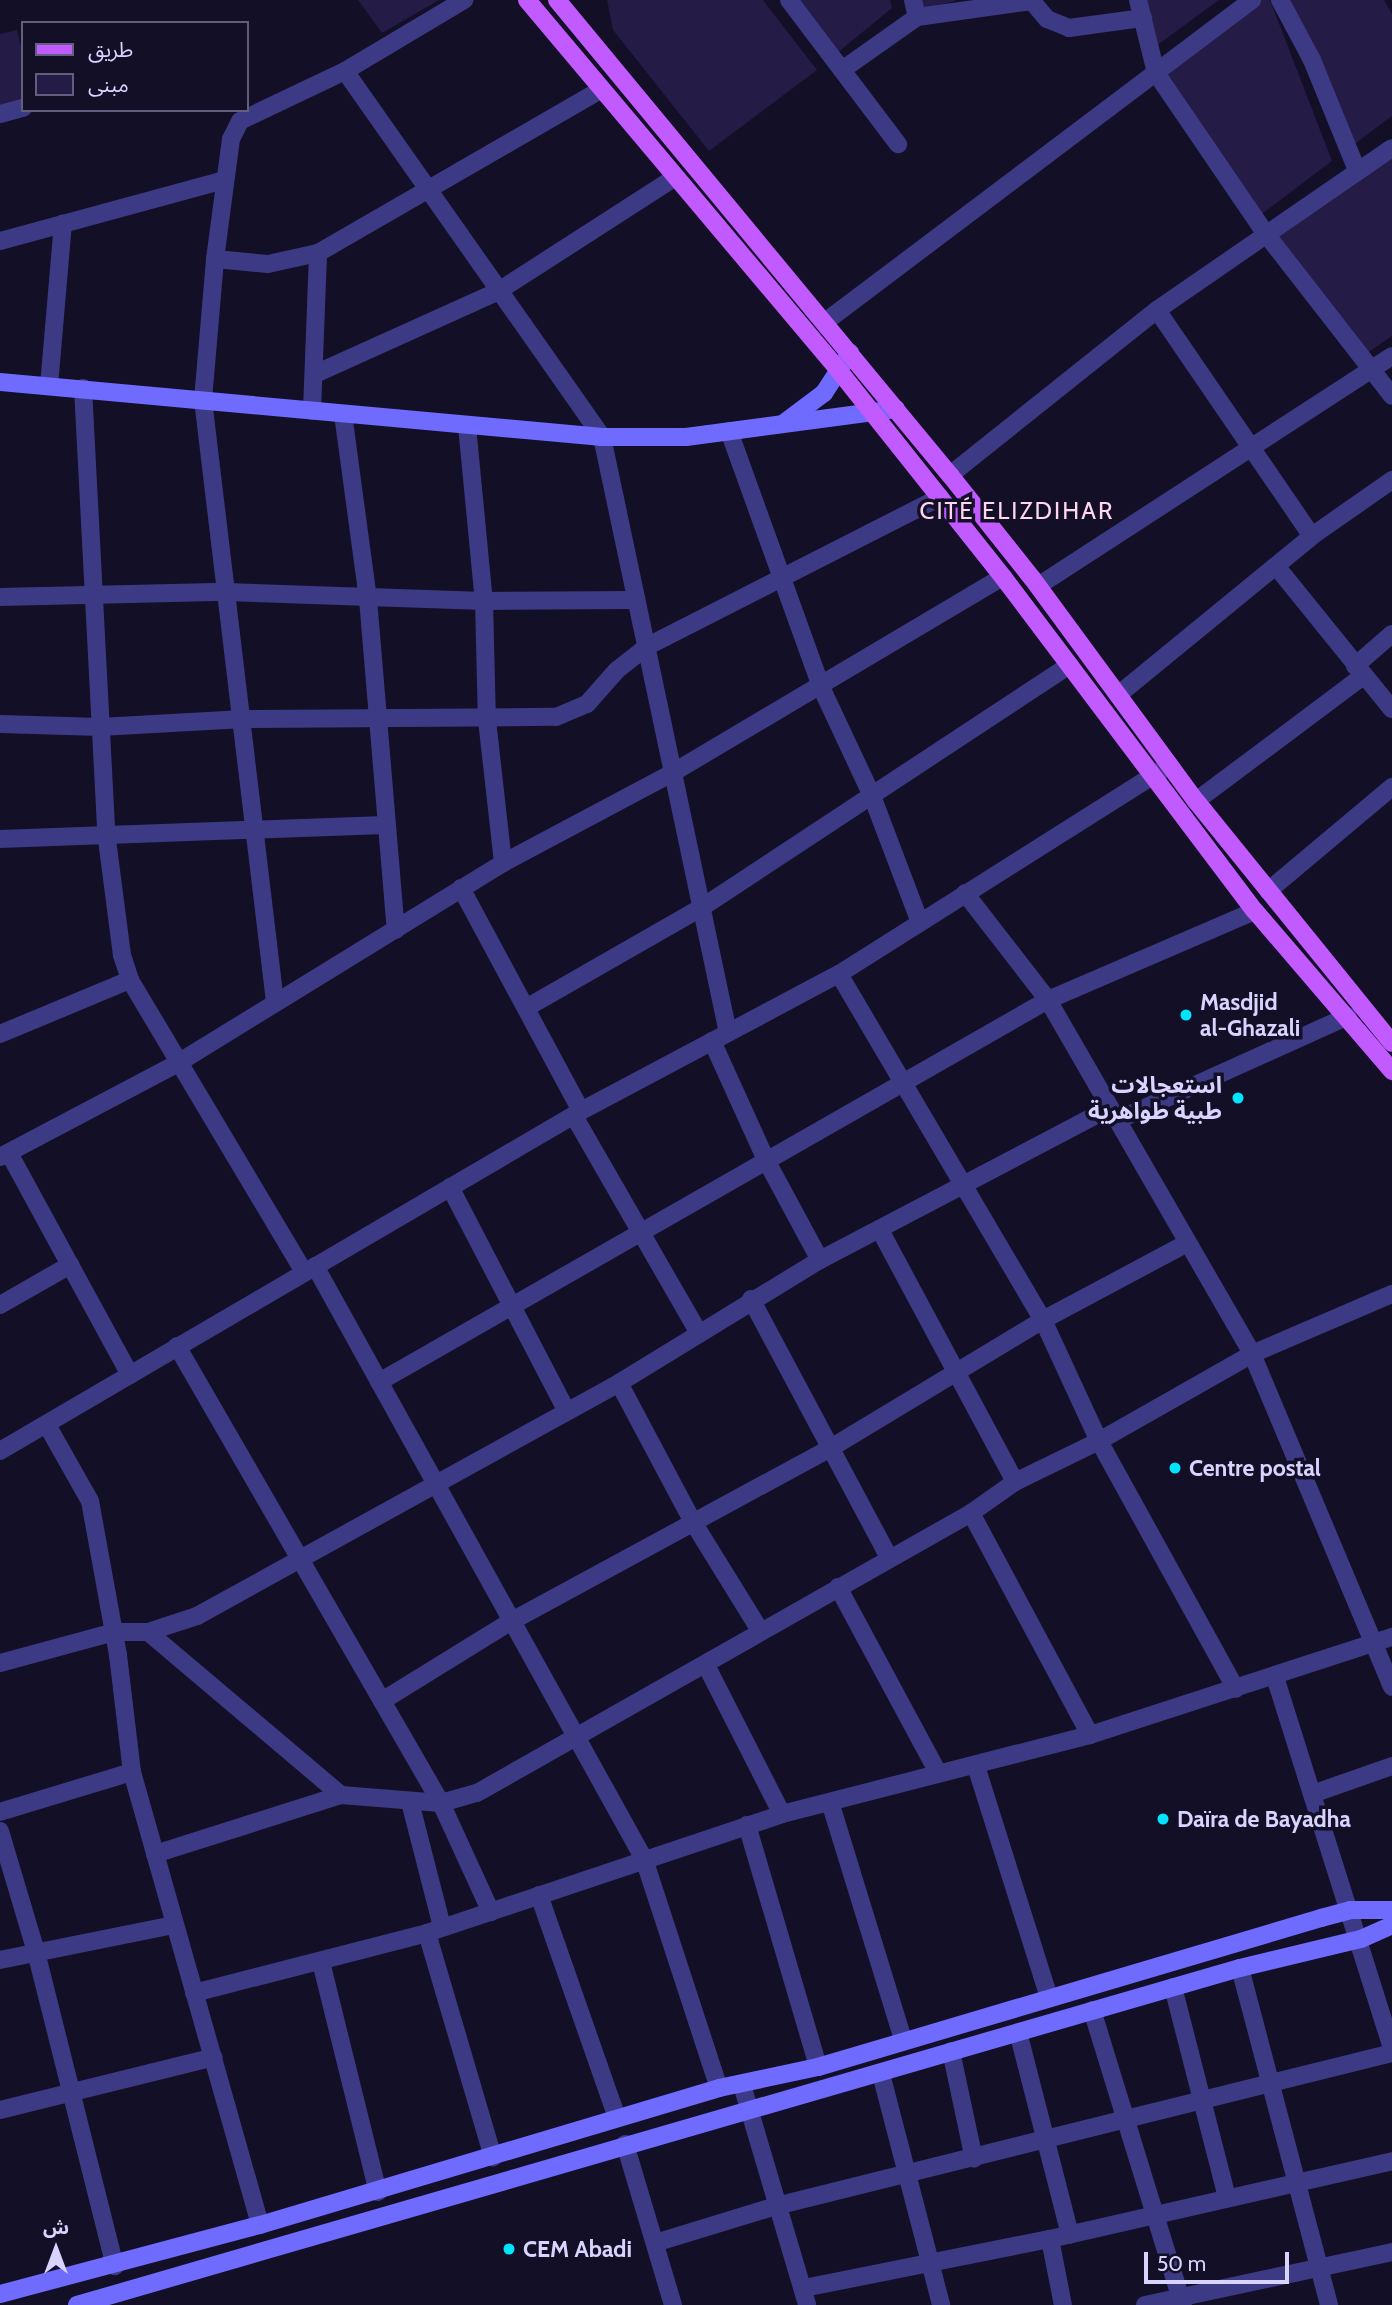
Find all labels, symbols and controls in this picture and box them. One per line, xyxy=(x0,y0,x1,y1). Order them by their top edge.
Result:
legend xyxy=(21,21,248,112)
text: طريق xyxy=(88,37,133,62)
text: مبنى xyxy=(88,72,129,97)
district label: CITÉ ELIZDIHAR xyxy=(921,497,1113,525)
place label: Masdjid al-Ghazali xyxy=(1200,988,1300,1042)
marker: Masdjid al-Ghazali xyxy=(1178,1007,1194,1023)
place label: استعجالات طبية طواهرية xyxy=(1088,1071,1222,1125)
marker: استعجالات طبية طواهرية xyxy=(1228,1088,1248,1108)
place label: Centre postal xyxy=(1189,1454,1321,1482)
marker: Centre postal xyxy=(1167,1460,1183,1476)
place label: Daïra de Bayadha xyxy=(1177,1805,1351,1833)
marker: Daïra de Bayadha xyxy=(1155,1811,1171,1827)
north arrow xyxy=(21,2214,91,2284)
text: ش xyxy=(43,2216,69,2239)
place label: CEM Abadi xyxy=(523,2235,632,2263)
scale bar xyxy=(1147,2238,1292,2282)
marker: CEM Abadi xyxy=(501,2241,517,2257)
text: 50 m xyxy=(1157,2251,1206,2276)

